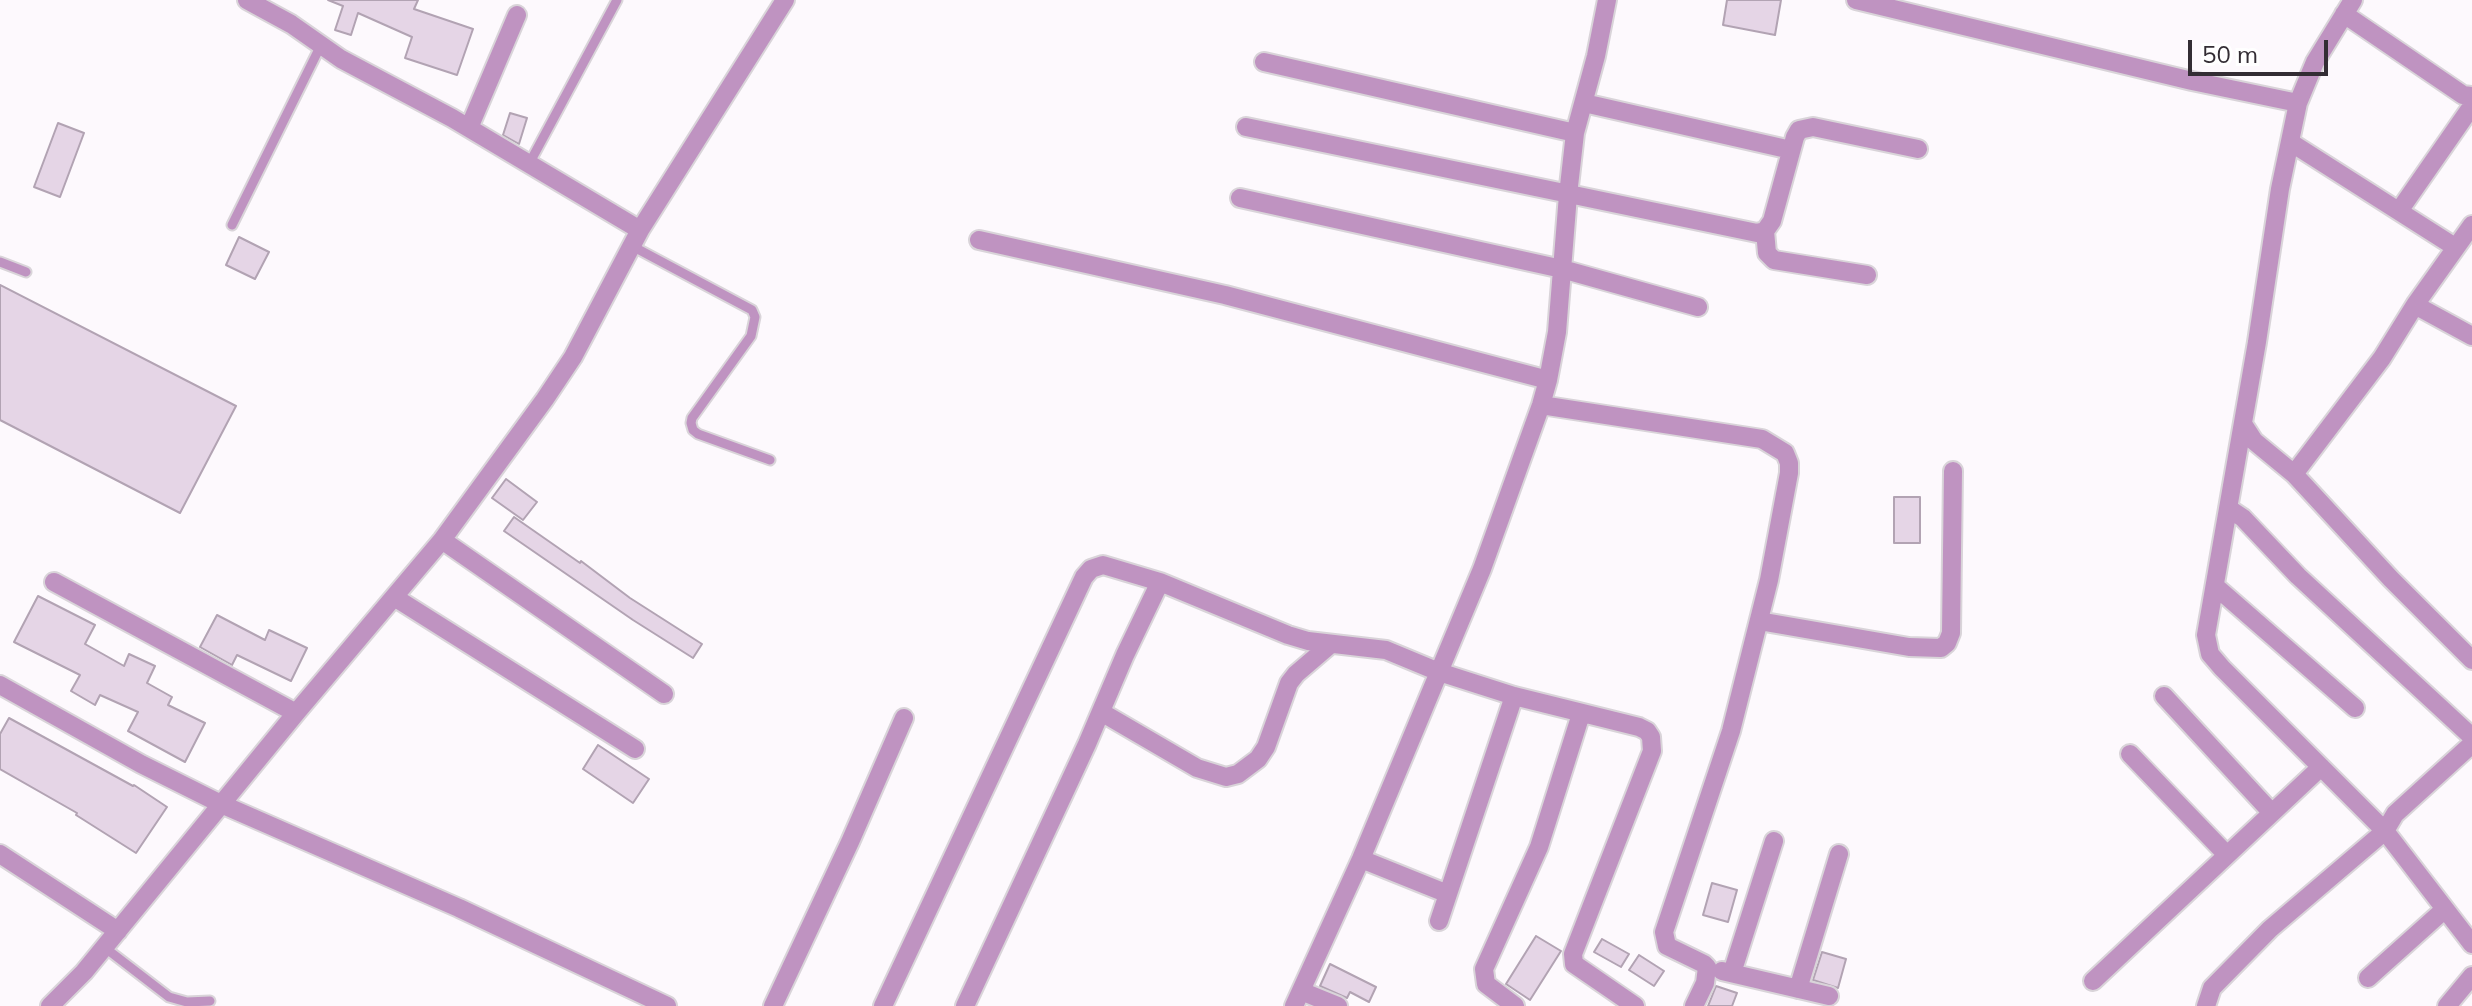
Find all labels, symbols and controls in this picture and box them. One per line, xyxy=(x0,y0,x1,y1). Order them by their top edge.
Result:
scale bar xyxy=(2192,24,2332,74)
text: 50 m xyxy=(2202,39,2258,69)

